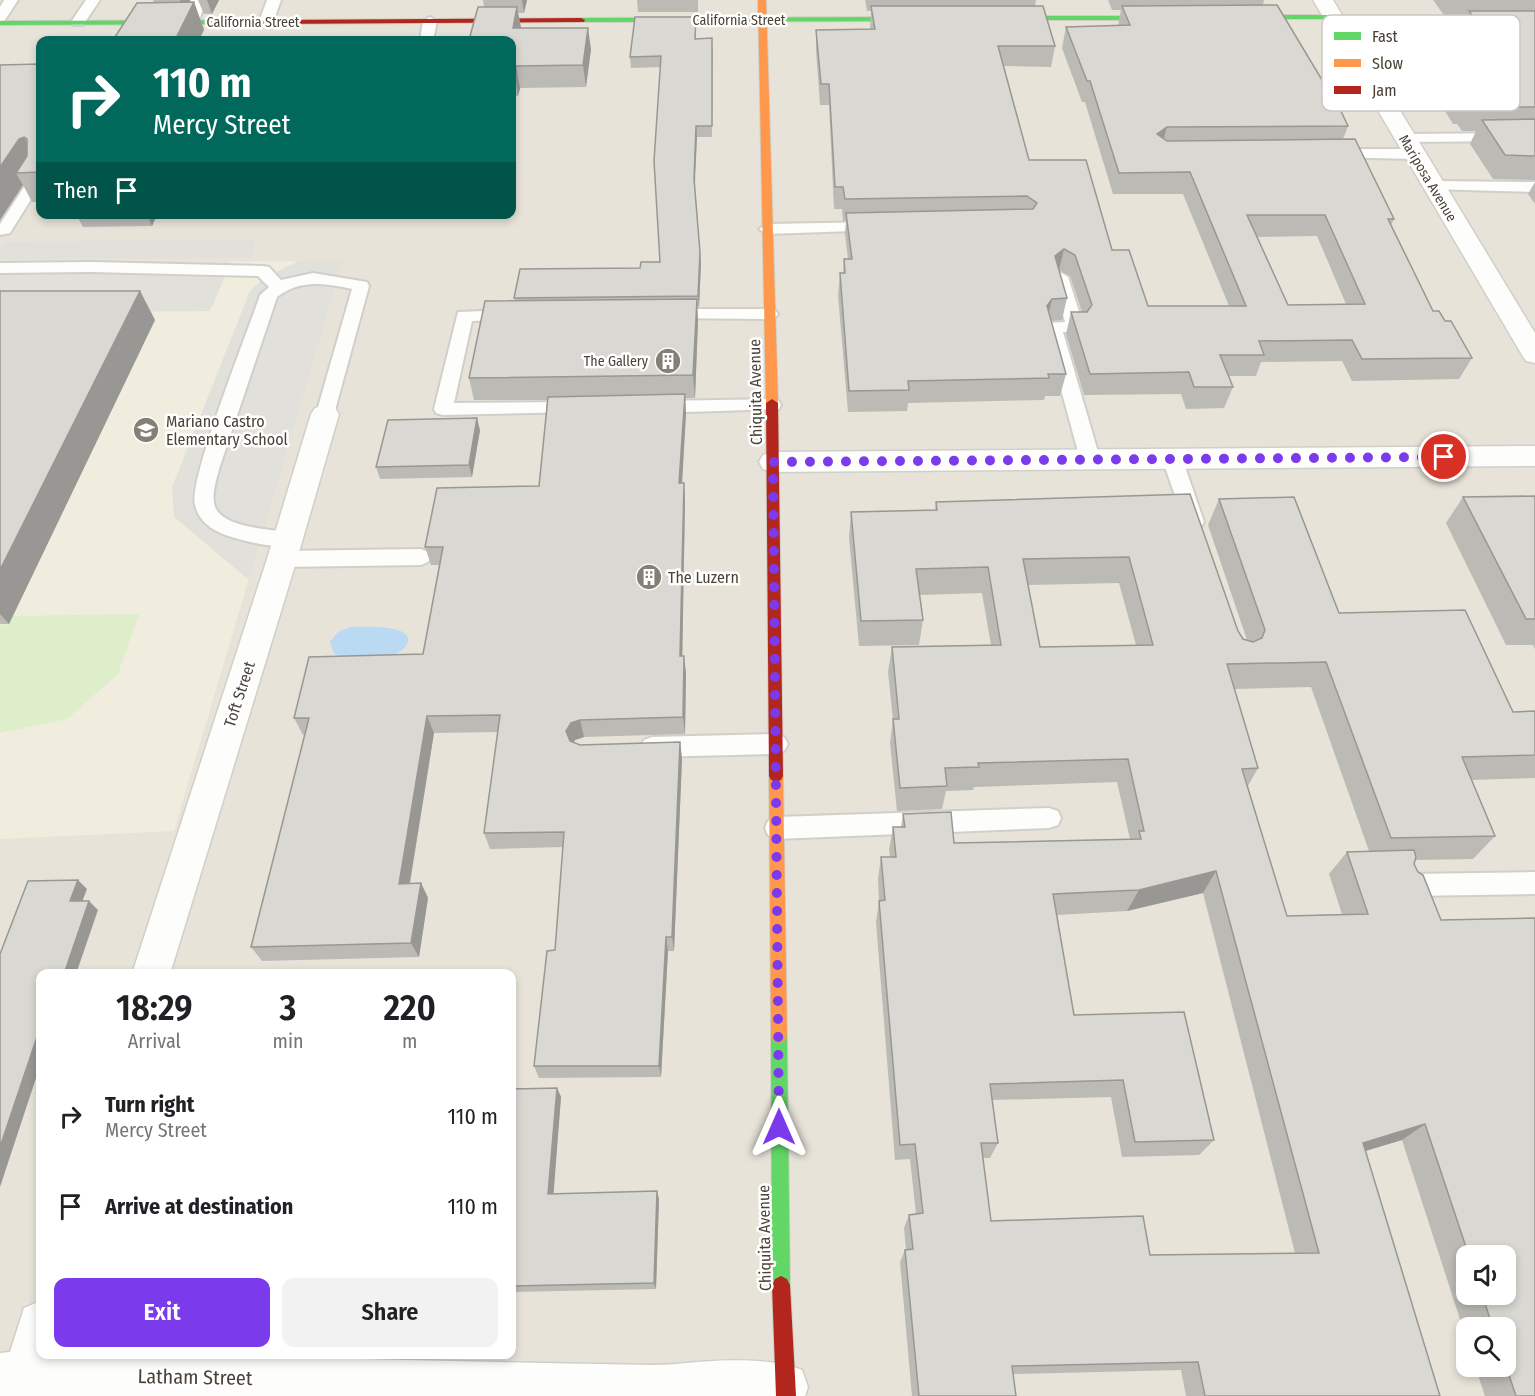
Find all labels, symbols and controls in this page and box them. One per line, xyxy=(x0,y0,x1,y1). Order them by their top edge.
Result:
street label: California Street xyxy=(693,12,786,29)
street label: California Street xyxy=(207,14,300,31)
legend xyxy=(1322,15,1520,111)
text: Fast xyxy=(1372,27,1399,46)
text: Slow xyxy=(1372,54,1403,73)
text: 110 m xyxy=(153,58,252,108)
icon: right xyxy=(54,60,132,138)
text: Jam xyxy=(1372,81,1397,100)
text: Mercy Street xyxy=(153,109,291,141)
street label: Mariposa Avenue xyxy=(1395,132,1460,225)
icon: arrive xyxy=(110,174,143,207)
text: Then xyxy=(54,177,98,204)
street label: Chiquita Avenue xyxy=(745,339,766,445)
building icon: The Gallery xyxy=(653,346,683,376)
place label: The Gallery xyxy=(584,353,649,370)
place label: Mariano Castro Elementary School xyxy=(166,412,288,449)
school or university icon: Mariano Castro Elementary School xyxy=(131,415,161,445)
pin xyxy=(1418,431,1469,482)
icon: arrive xyxy=(1427,440,1460,473)
building icon: The Luzern xyxy=(634,562,664,592)
place label: The Luzern xyxy=(668,568,739,587)
street label: Toft Street xyxy=(220,658,259,730)
text: 18:29 xyxy=(116,986,193,1030)
text: 3 xyxy=(280,986,296,1030)
text: 220 xyxy=(384,986,436,1030)
text: Arrival xyxy=(128,1029,181,1053)
text: min xyxy=(273,1029,304,1053)
text: m xyxy=(402,1029,417,1053)
text: Turn right xyxy=(105,1091,194,1118)
position arrow xyxy=(747,1095,811,1159)
icon: right xyxy=(54,1100,87,1133)
text: 110 m xyxy=(448,1103,498,1130)
text: Mercy Street xyxy=(105,1118,207,1142)
street label: Chiquita Avenue xyxy=(754,1185,775,1291)
icon: arrive xyxy=(54,1190,87,1223)
text: Arrive at destination xyxy=(105,1193,293,1220)
text: 110 m xyxy=(448,1193,498,1220)
map controls xyxy=(1456,1245,1516,1377)
button: sound xyxy=(1456,1245,1516,1305)
button: Exit xyxy=(54,1278,270,1347)
button: Share xyxy=(282,1278,498,1347)
button: search xyxy=(1456,1317,1516,1377)
street label: Latham Street xyxy=(137,1364,253,1390)

